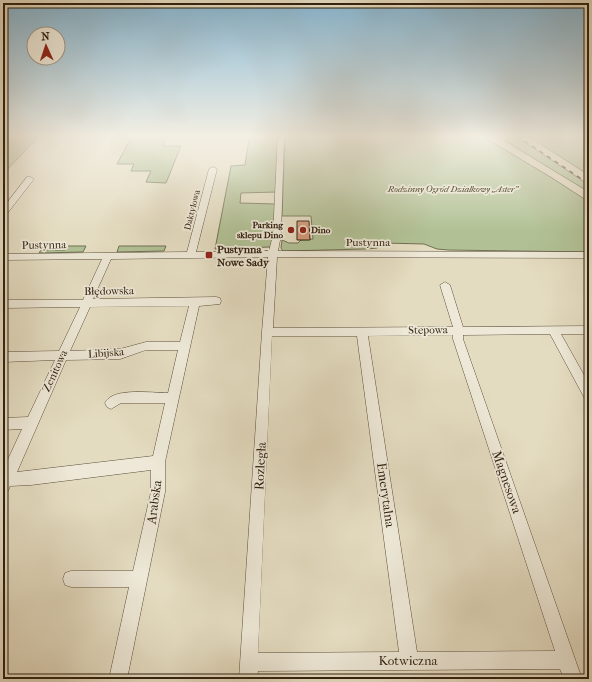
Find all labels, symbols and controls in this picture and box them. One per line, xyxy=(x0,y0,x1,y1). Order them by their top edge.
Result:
north arrow xyxy=(26,26,66,66)
text: N xyxy=(41,30,51,43)
park label: Rodzinny Ogród Działkowy „Aster” xyxy=(387,184,520,194)
street label: Daktylowa xyxy=(182,188,202,231)
place label: Parking sklepu Dino xyxy=(237,220,284,241)
marker: Parking sklepu Dino xyxy=(286,225,296,235)
marker: Dino xyxy=(298,225,308,235)
place label: Dino xyxy=(311,225,331,235)
street label: Pustynna xyxy=(346,236,391,249)
street label: Pustynna xyxy=(22,238,67,252)
place label: Pustynna - Nowe Sady xyxy=(217,243,270,269)
marker: Pustynna - Nowe Sady xyxy=(204,250,214,260)
street label: Błędowska xyxy=(84,284,135,298)
street label: Stepowa xyxy=(408,323,449,337)
street label: Libijska xyxy=(87,345,125,361)
street label: Zenitowa xyxy=(40,347,71,394)
street label: Rozległa xyxy=(251,441,269,490)
street label: Magnesowa xyxy=(489,449,525,516)
street label: Emerytalna xyxy=(374,462,398,529)
street label: Arabska xyxy=(143,478,165,526)
street label: Kotwiczna xyxy=(379,653,438,668)

